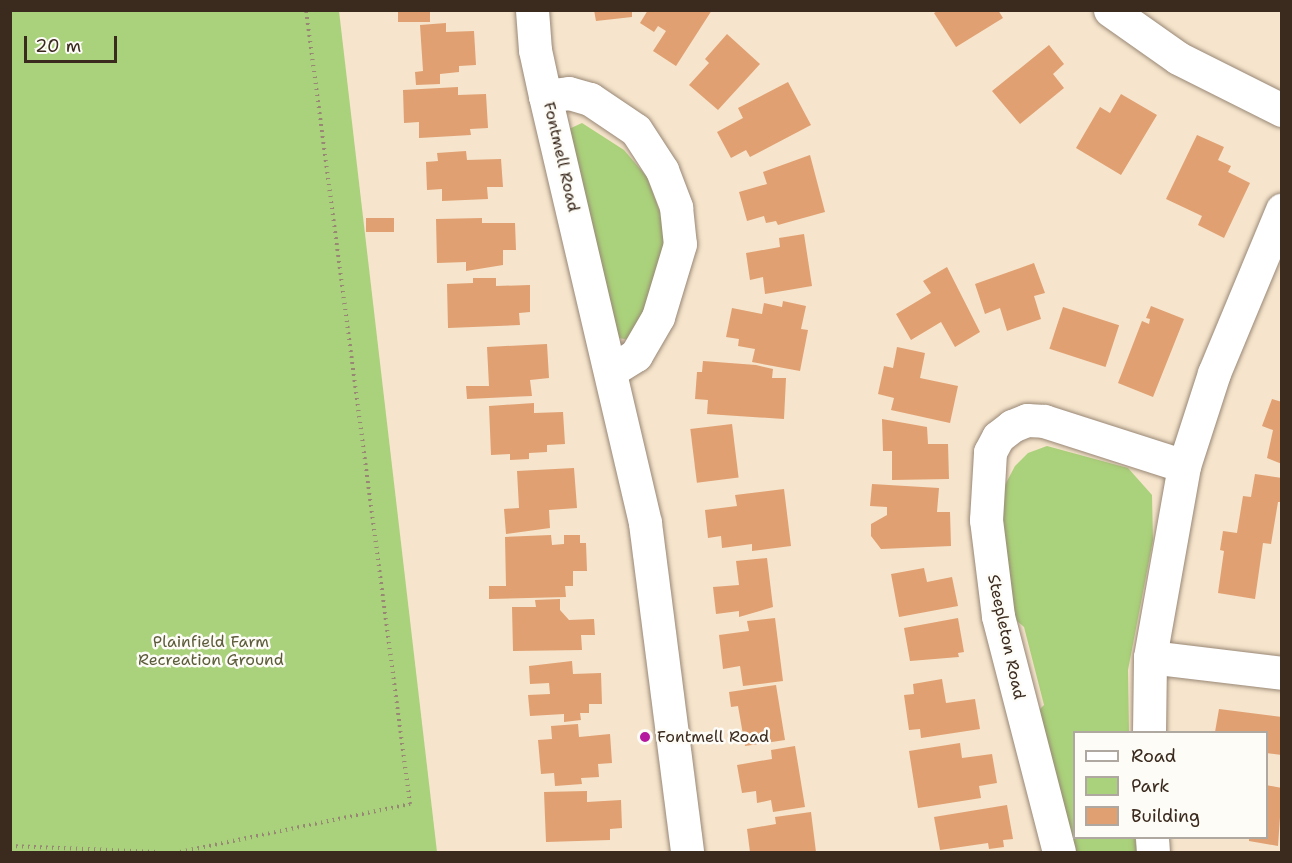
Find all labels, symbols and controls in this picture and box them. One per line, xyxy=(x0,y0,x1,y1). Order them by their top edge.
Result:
scale bar xyxy=(27,24,120,62)
text: 20 m xyxy=(35,34,81,58)
street label: Fontmell Road xyxy=(539,100,583,214)
street label: Steepleton Road xyxy=(983,573,1029,701)
park label: Plainfield Farm Recreation Ground xyxy=(138,632,284,670)
place label: Fontmell Road xyxy=(657,727,769,747)
marker: Fontmell Road xyxy=(638,730,652,744)
legend xyxy=(1073,731,1268,839)
text: Road xyxy=(1131,744,1176,768)
text: Park xyxy=(1131,774,1170,798)
text: Building xyxy=(1131,804,1200,828)

